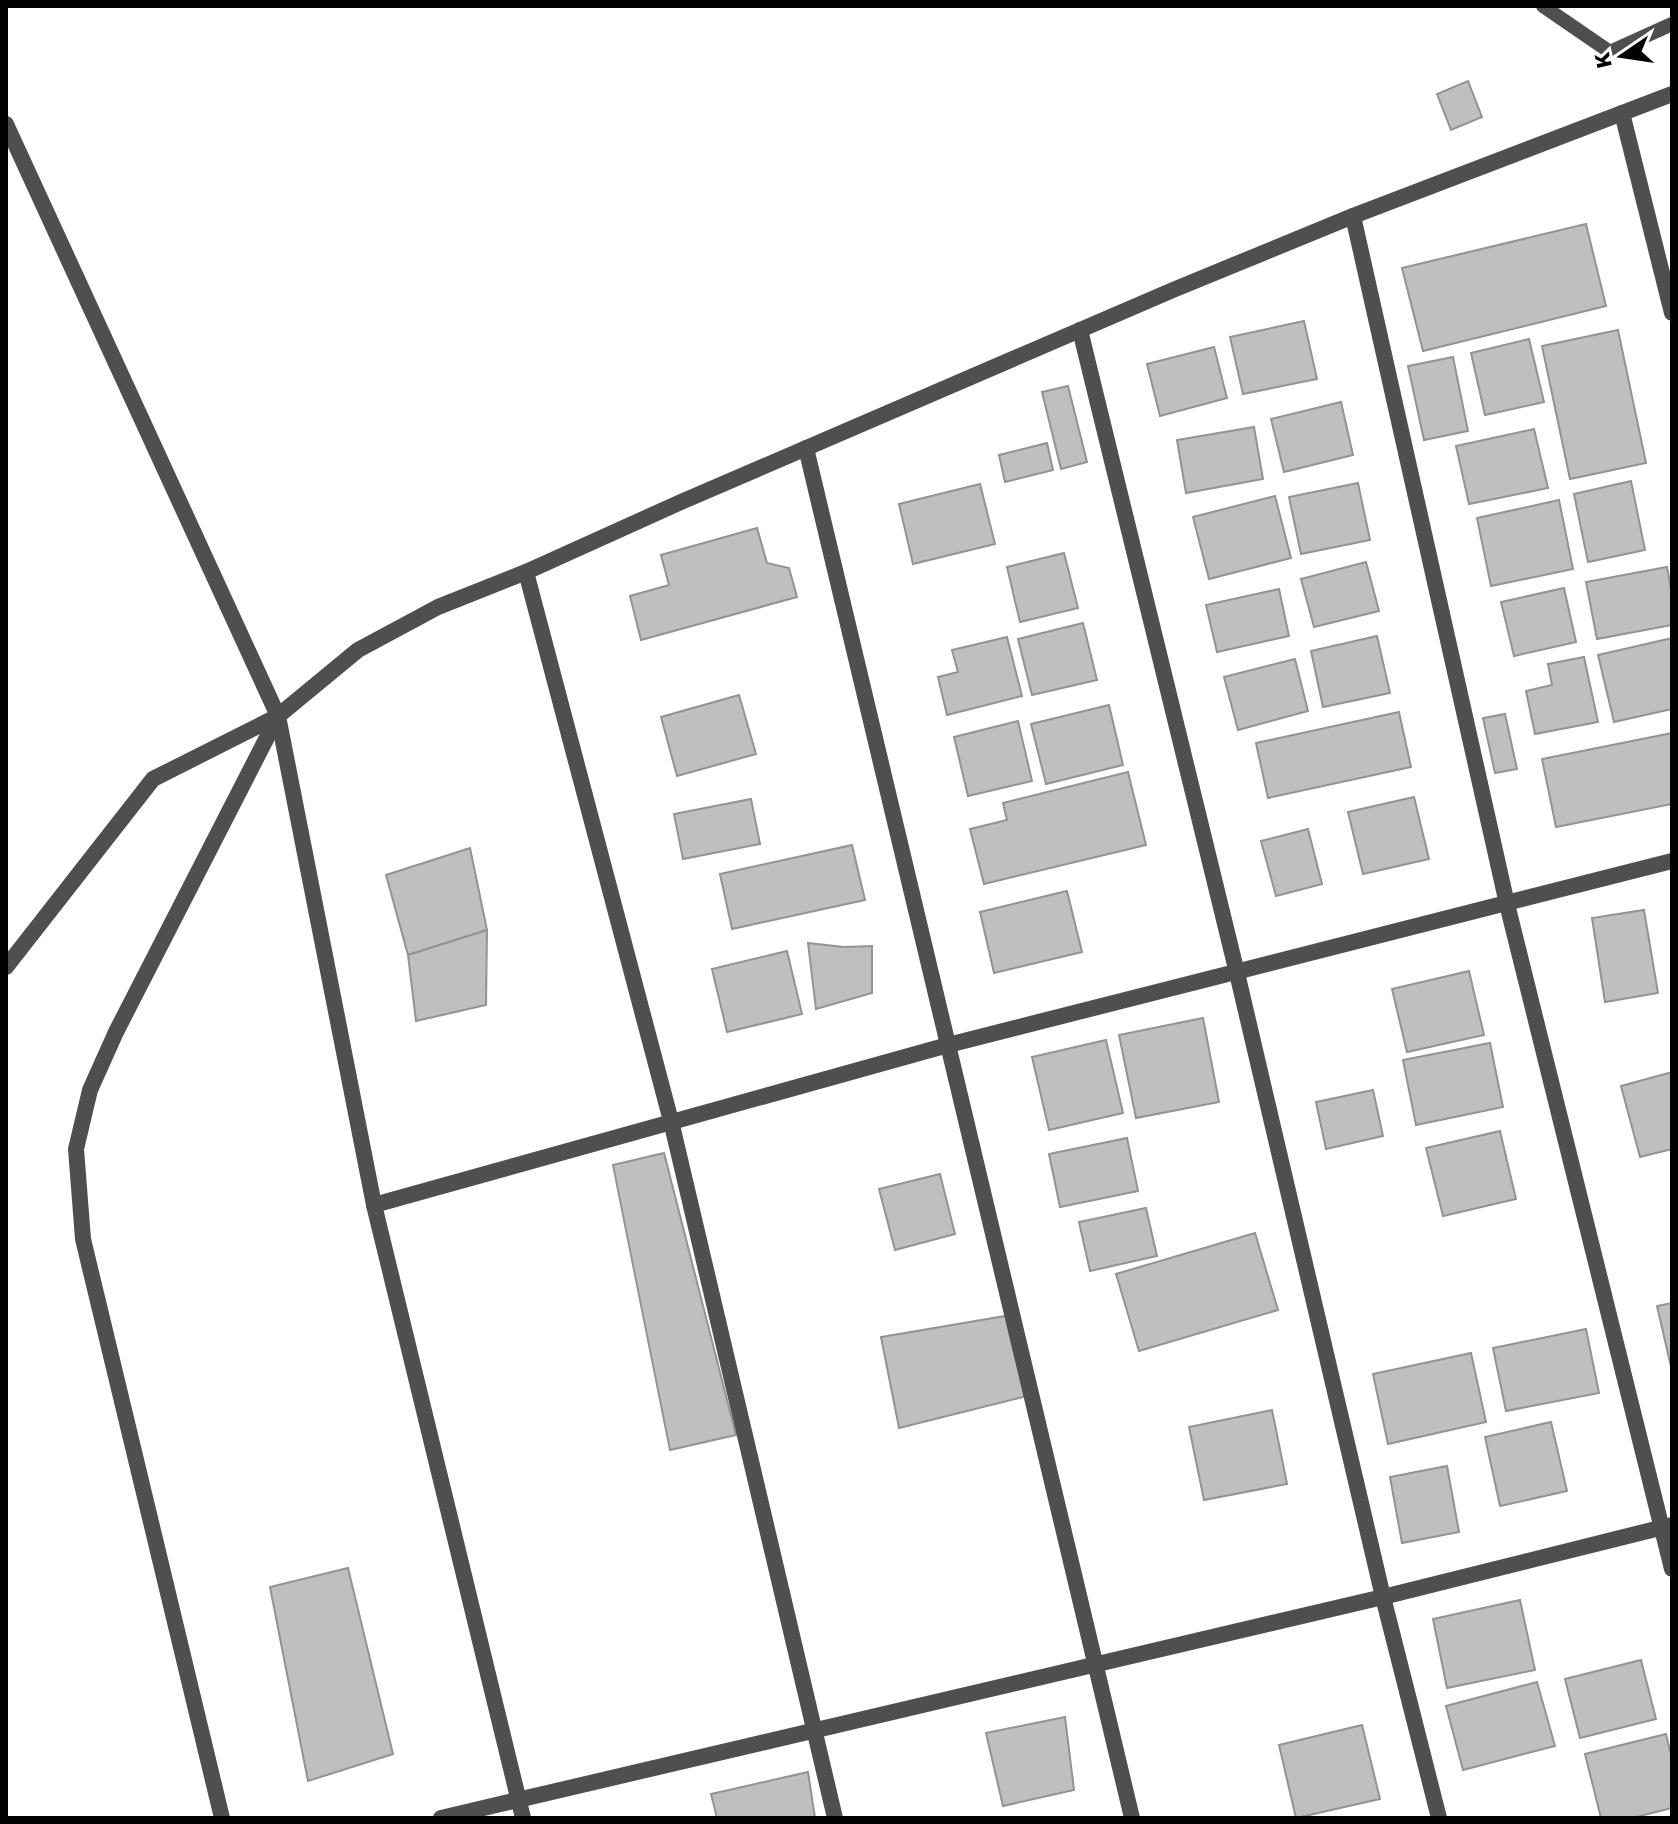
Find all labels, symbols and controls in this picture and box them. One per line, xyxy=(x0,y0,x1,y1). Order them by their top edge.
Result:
north arrow xyxy=(1582,16,1662,96)
text: K xyxy=(1589,49,1617,71)

